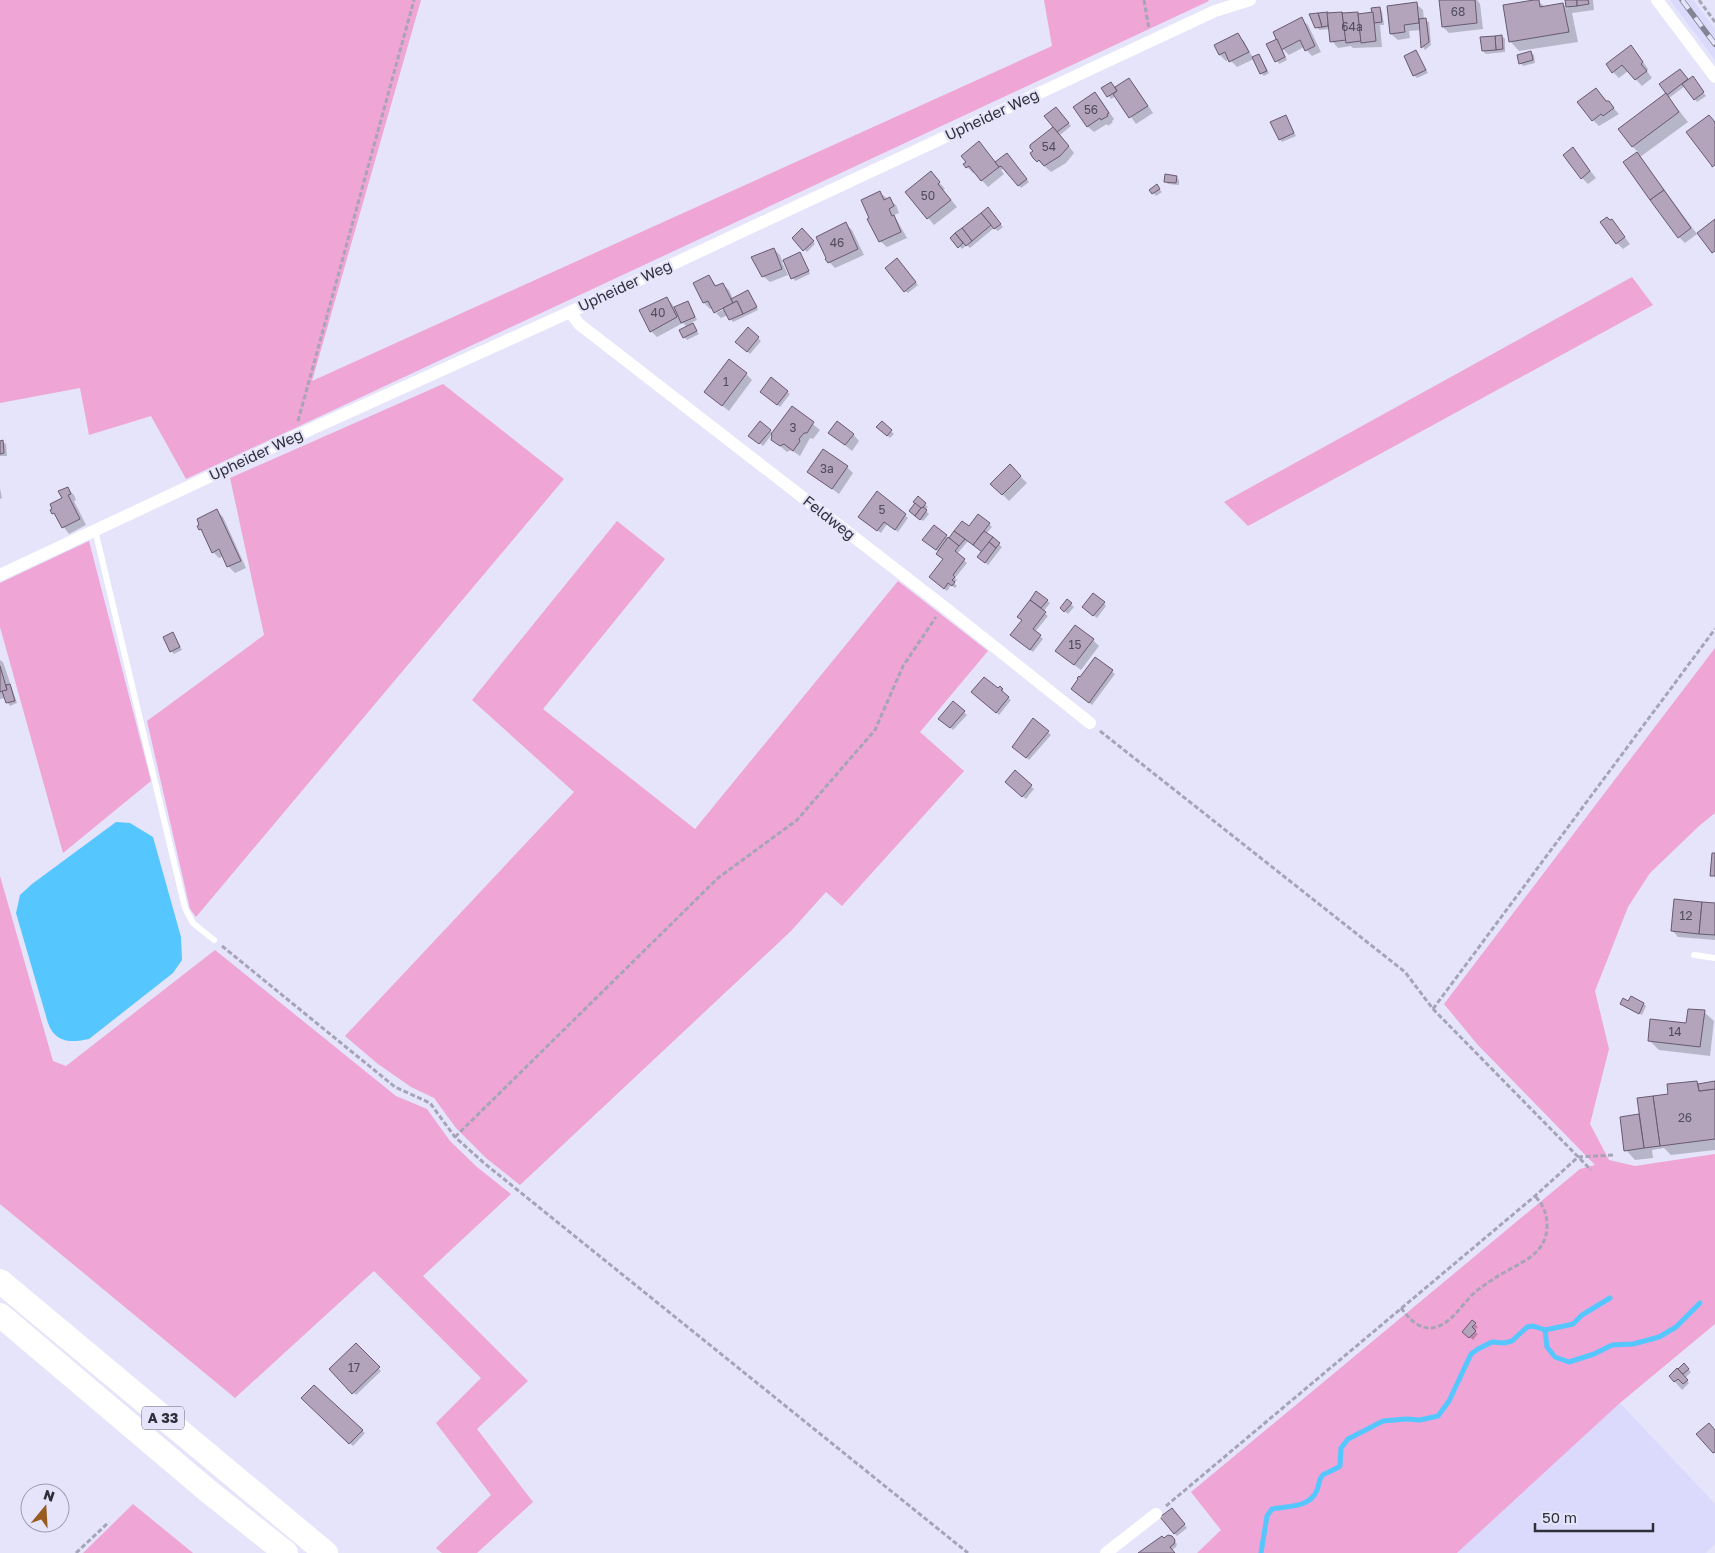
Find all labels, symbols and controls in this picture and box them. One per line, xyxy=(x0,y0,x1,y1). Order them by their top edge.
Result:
house number: 68 xyxy=(1451,4,1465,19)
house number: 64a xyxy=(1341,19,1363,34)
street label: Upheider Weg xyxy=(942,85,1041,144)
house number: 56 xyxy=(1084,102,1098,117)
house number: 54 xyxy=(1042,139,1056,154)
house number: 50 xyxy=(921,188,935,203)
house number: 46 xyxy=(830,235,844,250)
street label: Upheider Weg xyxy=(575,256,674,315)
house number: 40 xyxy=(651,305,665,320)
house number: 1 xyxy=(723,374,729,389)
house number: 3 xyxy=(789,420,797,435)
street label: Upheider Weg xyxy=(206,425,305,484)
house number: 3a xyxy=(820,461,834,476)
street label: Feldweg xyxy=(800,491,859,543)
house number: 5 xyxy=(879,502,886,517)
house number: 15 xyxy=(1069,637,1081,652)
house number: 12 xyxy=(1680,908,1692,923)
house number: 14 xyxy=(1668,1024,1682,1039)
house number: 26 xyxy=(1678,1110,1692,1125)
house number: 17 xyxy=(348,1360,360,1375)
road number: A 33 xyxy=(142,1406,184,1430)
north arrow xyxy=(20,1483,70,1533)
text: N xyxy=(41,1485,57,1505)
scale bar xyxy=(1535,1500,1652,1532)
text: 50 m xyxy=(1542,1508,1577,1526)

